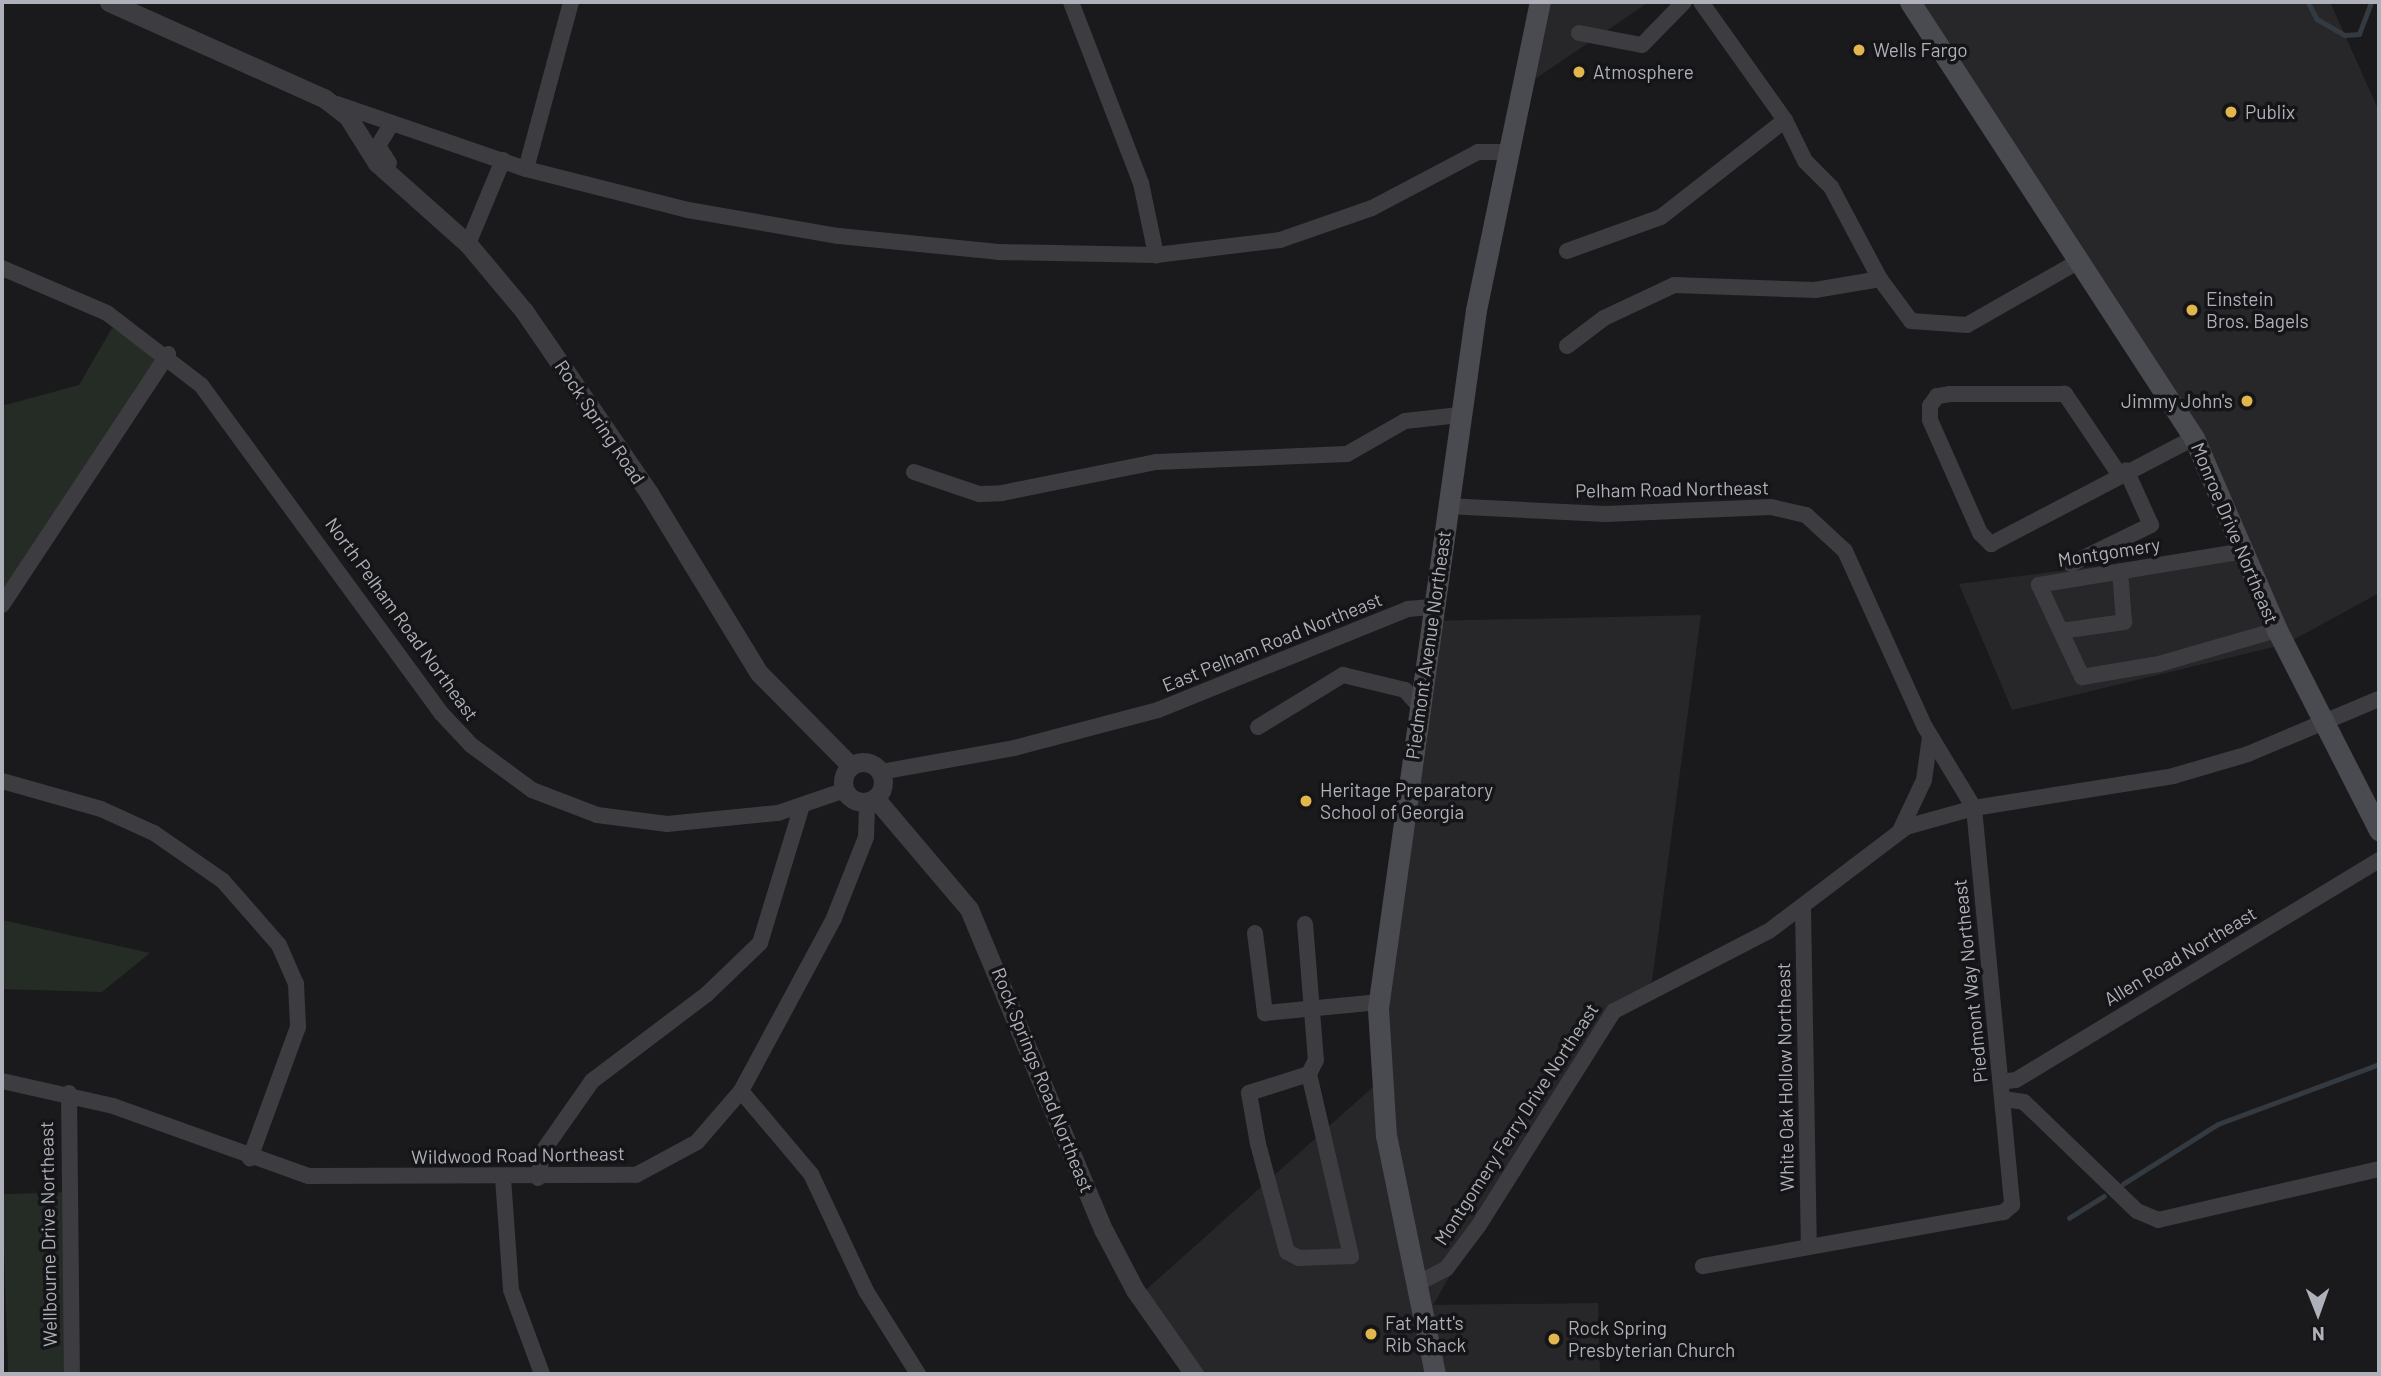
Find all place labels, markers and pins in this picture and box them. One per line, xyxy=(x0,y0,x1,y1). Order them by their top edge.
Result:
place label: Wells Fargo xyxy=(1873,39,1968,61)
marker: Wells Fargo xyxy=(1851,42,1867,58)
place label: Atmosphere xyxy=(1593,61,1694,83)
marker: Atmosphere xyxy=(1571,64,1587,80)
place label: Publix xyxy=(2245,101,2295,123)
marker: Publix xyxy=(2223,104,2239,120)
place label: Einstein Bros. Bagels xyxy=(2206,288,2309,332)
marker: Einstein Bros. Bagels xyxy=(2184,302,2200,318)
place label: Jimmy John's xyxy=(2121,390,2233,412)
marker: Jimmy John's xyxy=(2239,393,2255,409)
place label: Heritage Preparatory School of Georgia xyxy=(1320,779,1493,823)
marker: Heritage Preparatory School of Georgia xyxy=(1298,793,1314,809)
place label: Fat Matt's Rib Shack xyxy=(1385,1312,1466,1356)
place label: Rock Spring Presbyterian Church xyxy=(1568,1317,1735,1361)
marker: Fat Matt's Rib Shack xyxy=(1363,1326,1379,1342)
marker: Rock Spring Presbyterian Church xyxy=(1546,1331,1562,1347)

